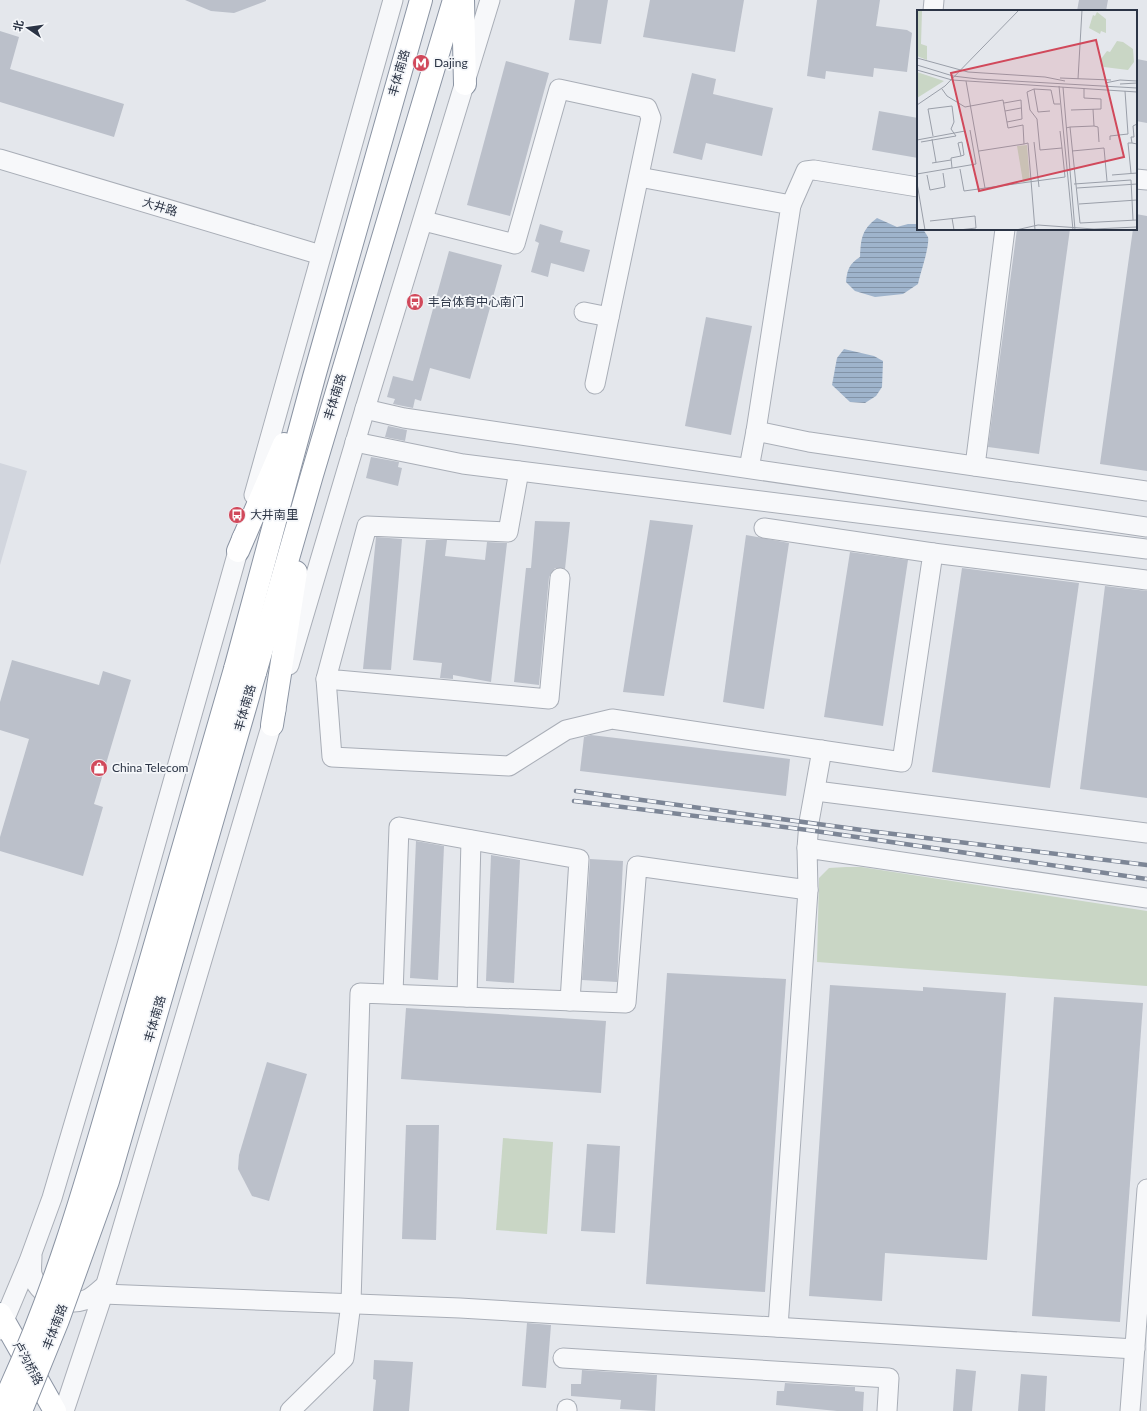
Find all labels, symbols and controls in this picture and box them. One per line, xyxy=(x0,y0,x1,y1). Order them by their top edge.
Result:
north arrow xyxy=(8,8,48,48)
inset map xyxy=(917,10,1137,230)
text: 北 xyxy=(10,19,25,32)
street label: 丰体南路 xyxy=(385,48,412,98)
metro station icon: Dajing xyxy=(411,53,431,73)
place label: Dajing xyxy=(434,55,468,70)
street label: 大井路 xyxy=(141,194,180,219)
bus stop icon: 丰台体育中心南门 xyxy=(405,292,425,312)
place label: 丰台体育中心南门 xyxy=(428,294,524,309)
street label: 丰体南路 xyxy=(320,372,349,422)
bus stop icon: 大井南里 xyxy=(227,505,247,525)
place label: 大井南里 xyxy=(250,507,298,522)
street label: 丰体南路 xyxy=(231,683,258,733)
shop icon: China Telecom xyxy=(89,758,109,778)
place label: China Telecom xyxy=(112,760,189,775)
street label: 丰体南路 xyxy=(141,994,168,1044)
street label: 丰体南路 xyxy=(39,1302,70,1352)
street label: 卢沟桥路 xyxy=(10,1338,47,1387)

